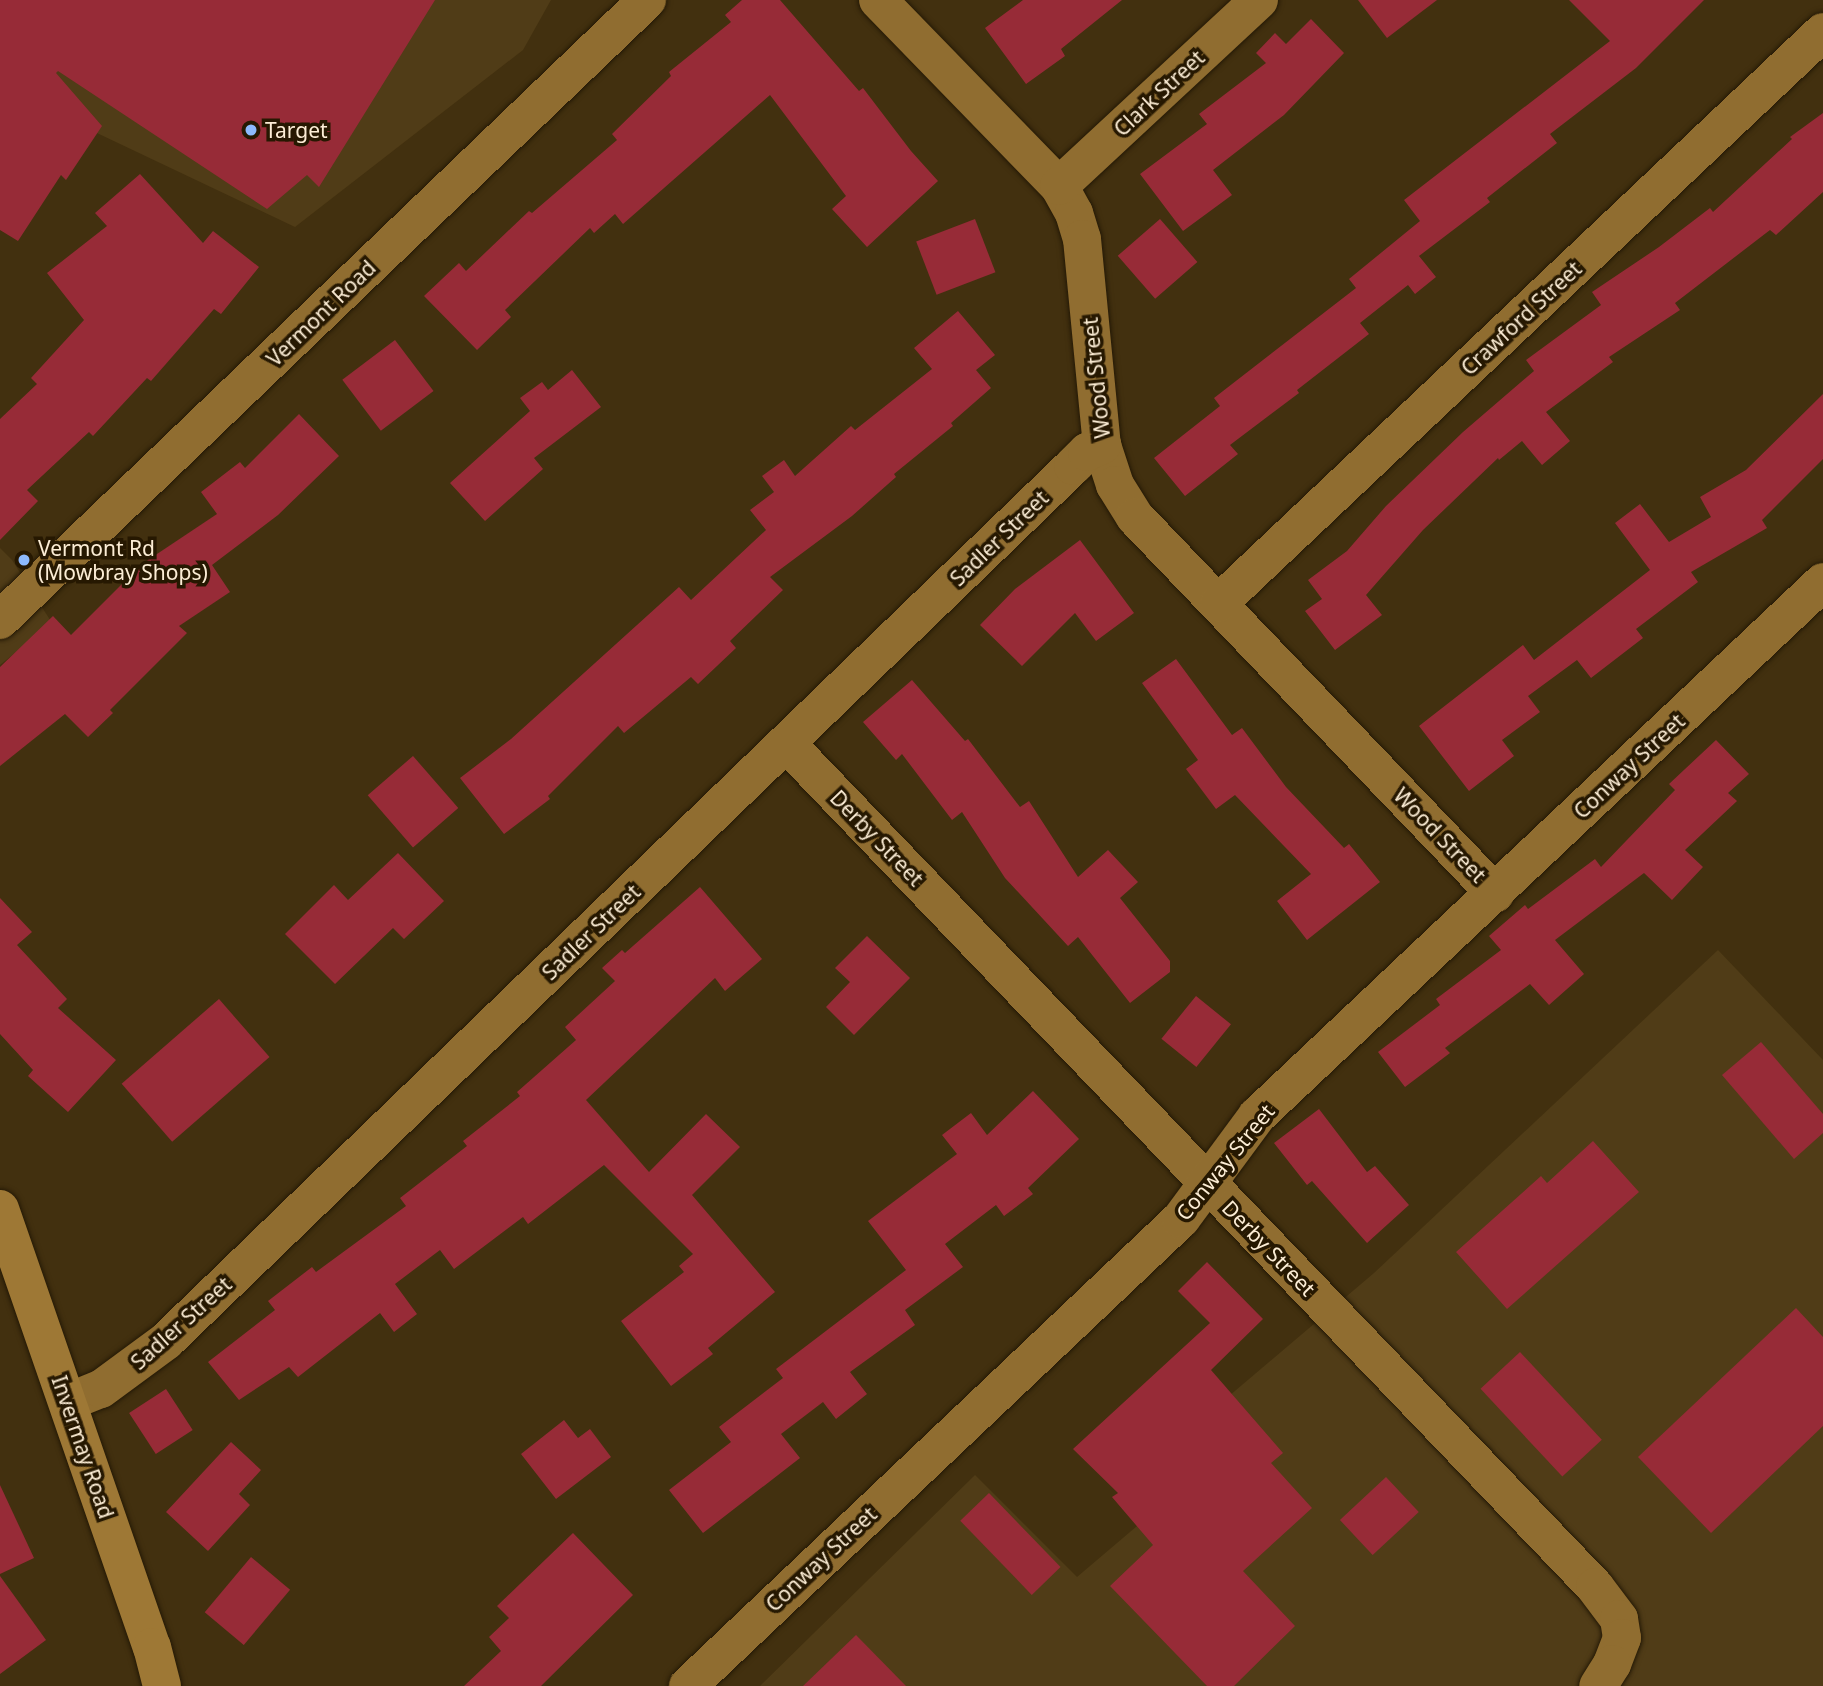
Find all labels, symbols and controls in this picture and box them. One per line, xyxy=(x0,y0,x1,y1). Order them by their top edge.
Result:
street label: Clark Street xyxy=(1109,45,1209,141)
place label: Target xyxy=(265,117,328,143)
marker: Target xyxy=(243,122,259,138)
street label: Vermont Road xyxy=(261,255,381,371)
street label: Crawford Street xyxy=(1456,256,1586,380)
street label: Wood Street xyxy=(1077,316,1115,440)
street label: Sadler Street xyxy=(945,485,1053,591)
place label: Vermont Rd (Mowbray Shops) xyxy=(38,535,208,585)
marker: Vermont Rd (Mowbray Shops) xyxy=(16,552,32,568)
street label: Conway Street xyxy=(1568,708,1690,824)
street label: Wood Street xyxy=(1389,783,1491,887)
street label: Derby Street xyxy=(825,785,929,891)
street label: Sadler Street xyxy=(537,879,645,985)
street label: Conway Street xyxy=(1171,1099,1279,1225)
street label: Derby Street xyxy=(1217,1195,1321,1301)
street label: Sadler Street xyxy=(126,1271,236,1375)
street label: Invermay Road xyxy=(47,1372,119,1522)
street label: Conway Street xyxy=(760,1501,882,1617)

